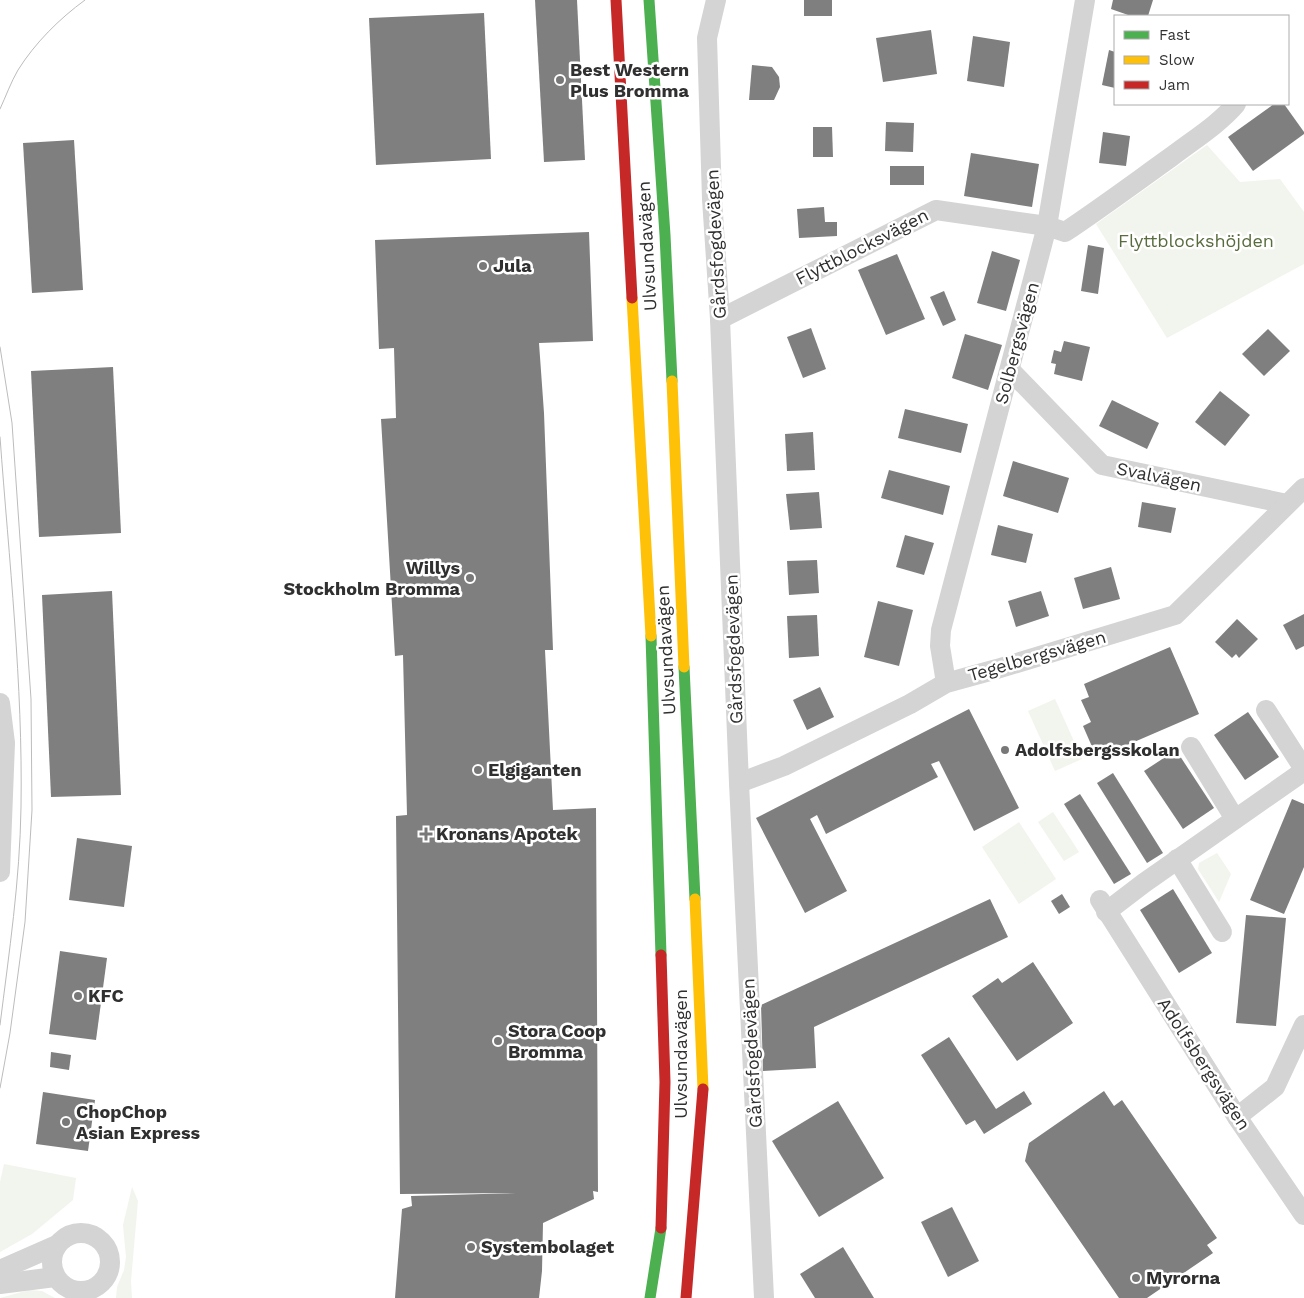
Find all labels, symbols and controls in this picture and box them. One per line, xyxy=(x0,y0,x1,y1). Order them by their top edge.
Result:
legend xyxy=(1114,15,1289,105)
text: Fast xyxy=(1159,26,1191,44)
text: Slow xyxy=(1159,51,1195,69)
place label: Best Western Plus Bromma xyxy=(570,59,689,101)
marker: Best Western Plus Bromma xyxy=(554,74,566,86)
text: Jam xyxy=(1159,76,1190,94)
street label: Gårdsfogdevägen xyxy=(701,169,730,320)
street label: Ulvsundavägen xyxy=(633,180,660,312)
street label: Flyttblocksvägen xyxy=(792,204,932,289)
park label: Flyttblockshöjden xyxy=(1118,230,1274,251)
place label: Jula xyxy=(493,255,532,276)
marker: Jula xyxy=(477,260,489,272)
street label: Solbergsvägen xyxy=(990,279,1043,406)
street label: Svalvägen xyxy=(1115,457,1204,496)
place label: Willys Stockholm Bromma xyxy=(283,557,461,599)
marker: Willys Stockholm Bromma xyxy=(464,572,476,584)
street label: Gårdsfogdevägen xyxy=(720,574,747,724)
street label: Ulvsundavägen xyxy=(652,584,679,716)
street label: Tegelbergsvägen xyxy=(965,626,1108,685)
place label: Adolfsbergsskolan xyxy=(1015,739,1180,760)
marker: Adolfsbergsskolan xyxy=(999,744,1011,756)
place label: Elgiganten xyxy=(488,759,582,780)
marker: Elgiganten xyxy=(472,764,484,776)
place label: Kronans Apotek xyxy=(436,823,578,844)
marker: Kronans Apotek xyxy=(420,828,432,840)
street label: Gårdsfogdevägen xyxy=(737,978,766,1129)
place label: KFC xyxy=(88,985,124,1006)
street label: Ulvsundavägen xyxy=(670,989,691,1119)
marker: KFC xyxy=(72,990,84,1002)
street label: Adolfsbergsvägen xyxy=(1154,994,1255,1134)
place label: Stora Coop Bromma xyxy=(508,1020,606,1062)
marker: Stora Coop Bromma xyxy=(492,1035,504,1047)
place label: ChopChop Asian Express xyxy=(76,1101,201,1143)
marker: ChopChop Asian Express xyxy=(60,1116,72,1128)
place label: Systembolaget xyxy=(481,1236,614,1257)
marker: Systembolaget xyxy=(465,1241,477,1253)
place label: Myrorna xyxy=(1146,1267,1221,1288)
marker: Myrorna xyxy=(1130,1272,1142,1284)

